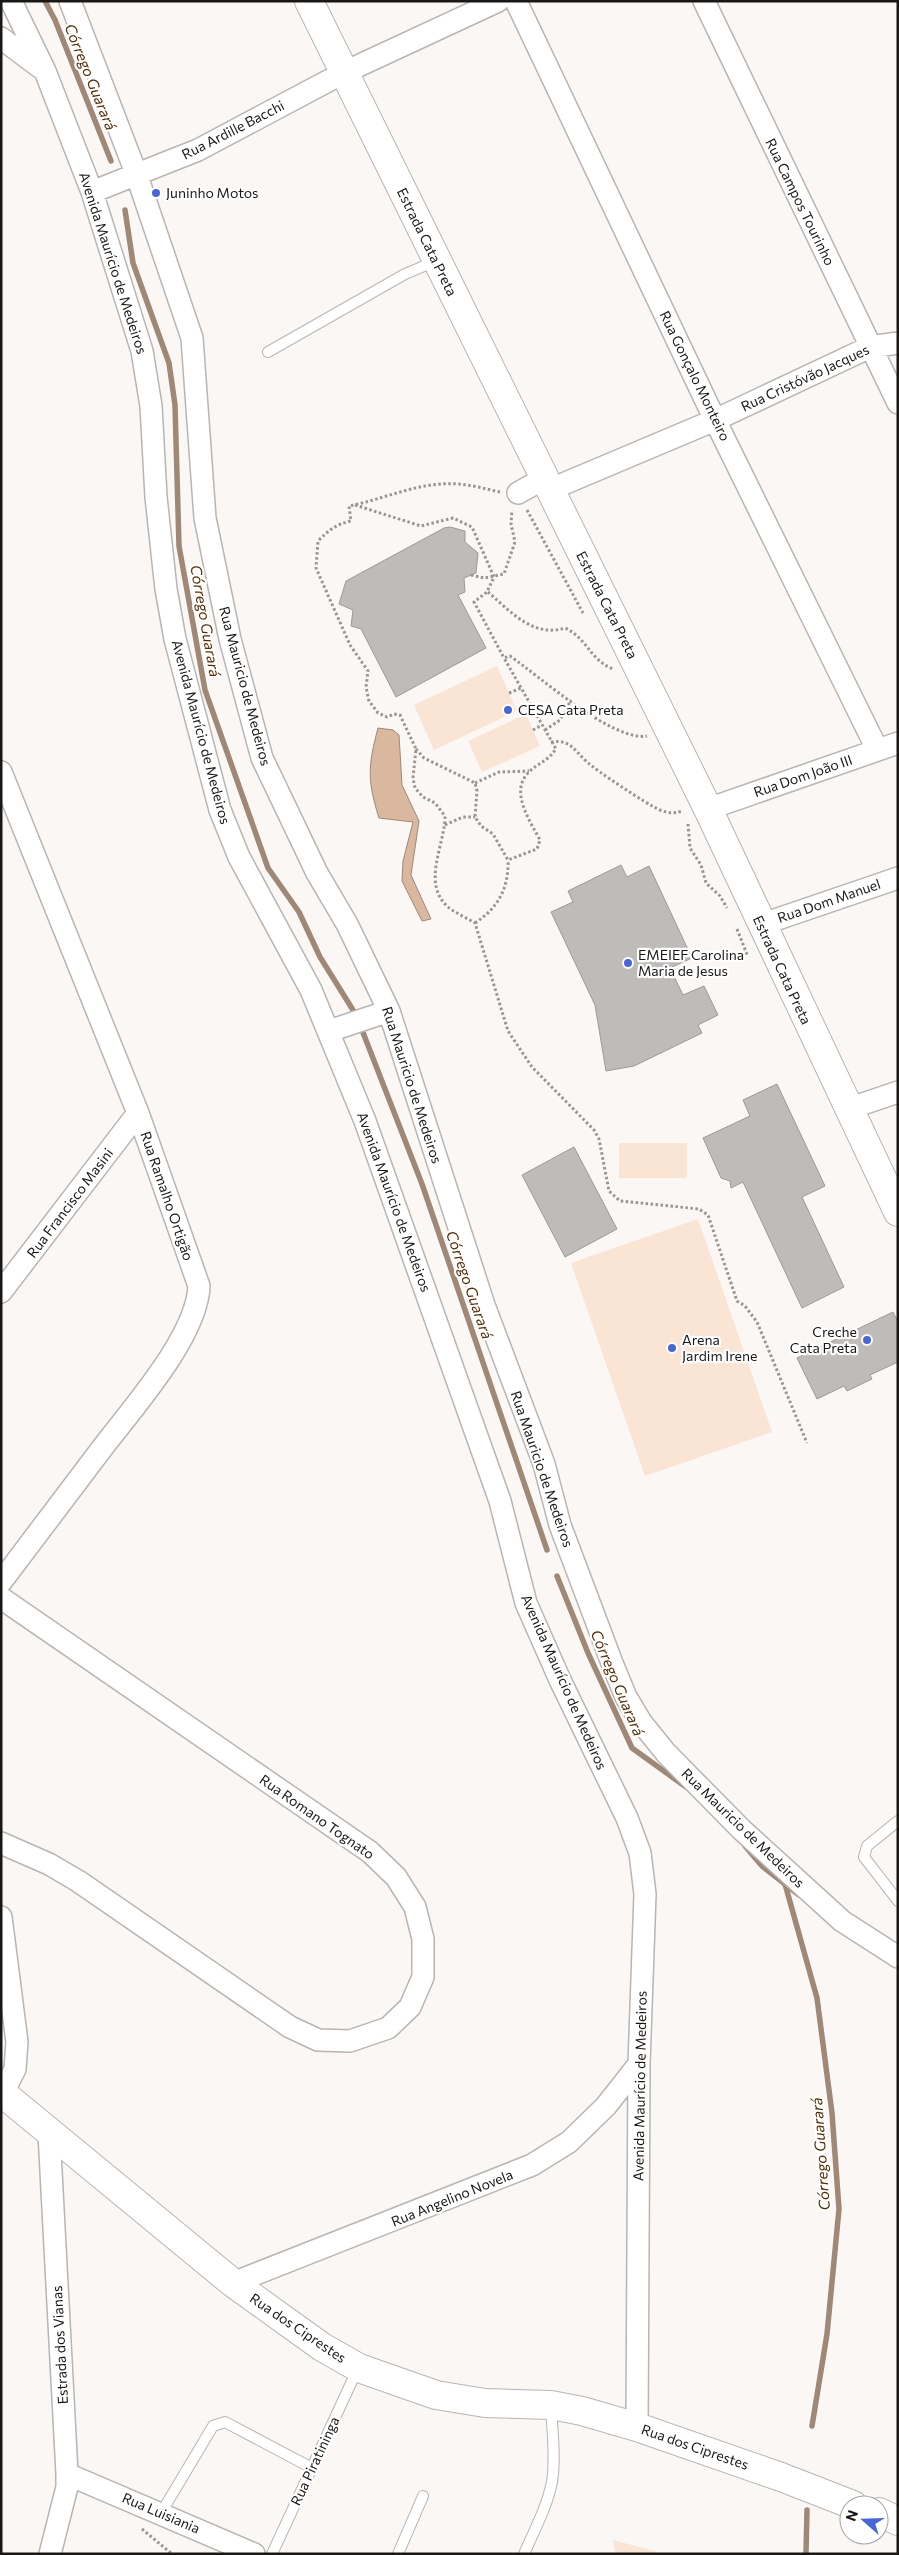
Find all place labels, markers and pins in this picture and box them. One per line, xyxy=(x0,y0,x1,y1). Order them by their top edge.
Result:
place label: Juninho Motos xyxy=(166,184,258,201)
marker: Juninho Motos xyxy=(150,187,162,199)
place label: CESA Cata Preta xyxy=(518,701,624,718)
marker: CESA Cata Preta xyxy=(502,704,514,716)
place label: EMEIEF Carolina Maria de Jesus xyxy=(638,946,744,979)
marker: EMEIEF Carolina Maria de Jesus xyxy=(622,957,634,969)
place label: Creche Cata Preta xyxy=(790,1323,857,1356)
place label: Arena Jardim Irene xyxy=(682,1331,757,1364)
marker: Creche Cata Preta xyxy=(861,1334,873,1346)
marker: Arena Jardim Irene xyxy=(666,1342,678,1354)

